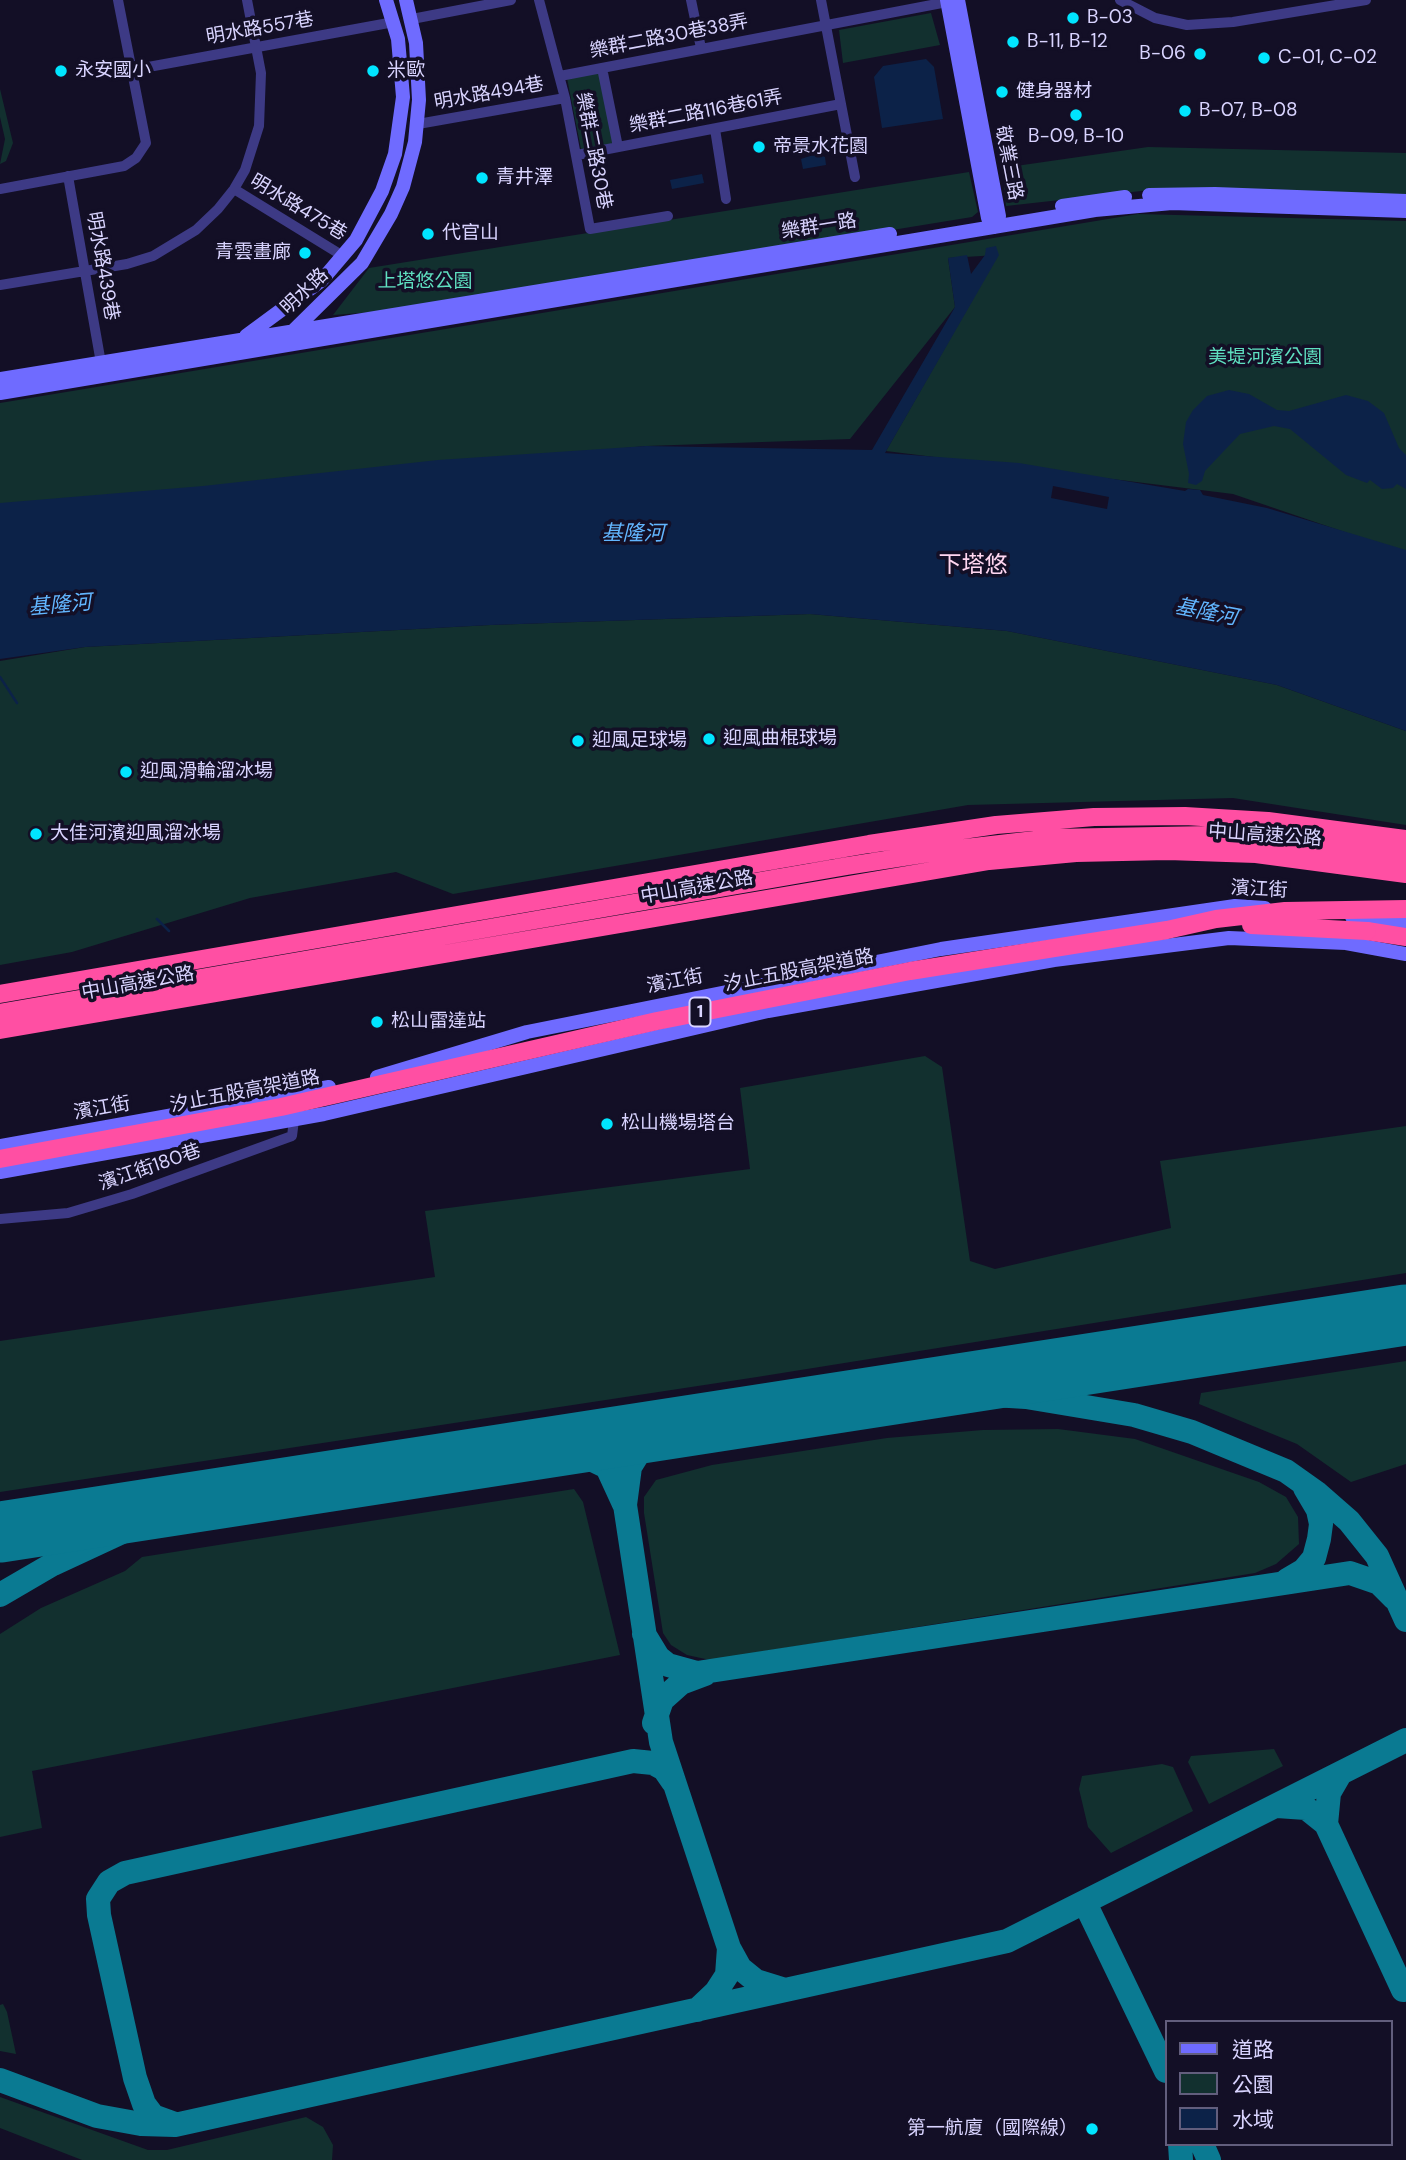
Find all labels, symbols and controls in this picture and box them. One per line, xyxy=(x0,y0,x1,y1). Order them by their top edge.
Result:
place label: B-03 xyxy=(1087,7,1133,29)
street label: 明水路557巷 xyxy=(204,8,316,50)
street label: 樂群二路30巷38弄 xyxy=(588,10,750,64)
marker: B-03 xyxy=(1065,10,1081,26)
place label: B-11, B-12 xyxy=(1027,31,1108,53)
marker: B-11, B-12 xyxy=(1005,34,1021,50)
place label: B-06 xyxy=(1139,43,1186,65)
marker: B-06 xyxy=(1192,46,1208,62)
place label: C-01, C-02 xyxy=(1278,47,1377,69)
marker: C-01, C-02 xyxy=(1256,50,1272,66)
place label: 永安國小 xyxy=(75,60,151,82)
place label: 米歐 xyxy=(387,60,425,82)
marker: 永安國小 xyxy=(53,63,69,79)
marker: 米歐 xyxy=(365,63,381,79)
street label: 明水路494巷 xyxy=(432,73,546,115)
place label: 健身器材 xyxy=(1016,81,1092,103)
marker: 健身器材 xyxy=(994,84,1010,100)
street label: 樂群二路116巷61弄 xyxy=(627,86,785,138)
street label: 樂群二路30巷 xyxy=(570,90,616,212)
place label: B-07, B-08 xyxy=(1199,100,1297,122)
marker: B-07, B-08 xyxy=(1177,103,1193,119)
marker: B-09, B-10 xyxy=(1068,107,1084,123)
street label: 敬業三路 xyxy=(990,124,1026,202)
place label: B-09, B-10 xyxy=(1028,126,1124,148)
place label: 帝景水花園 xyxy=(773,136,868,158)
marker: 帝景水花園 xyxy=(751,139,767,155)
place label: 青井澤 xyxy=(496,167,553,189)
street label: 明水路475巷 xyxy=(246,170,350,246)
marker: 青井澤 xyxy=(474,170,490,186)
street label: 明水路439巷 xyxy=(81,210,123,322)
street label: 樂群一路 xyxy=(780,210,858,244)
place label: 代官山 xyxy=(442,223,499,245)
marker: 代官山 xyxy=(420,226,436,242)
place label: 青雲畫廊 xyxy=(215,242,291,264)
marker: 青雲畫廊 xyxy=(297,245,313,261)
street label: 明水路 xyxy=(277,264,333,320)
park label: 上塔悠公園 xyxy=(378,271,472,293)
park label: 美堤河濱公園 xyxy=(1208,347,1322,369)
water label: 基隆河 xyxy=(602,521,664,547)
district label: 下塔悠 xyxy=(939,552,1007,580)
water label: 基隆河 xyxy=(28,591,92,621)
water label: 基隆河 xyxy=(1173,595,1239,631)
place label: 迎風曲棍球場 xyxy=(723,728,837,750)
place label: 迎風足球場 xyxy=(592,730,687,752)
marker: 迎風曲棍球場 xyxy=(701,731,717,747)
marker: 迎風足球場 xyxy=(570,733,586,749)
place label: 迎風滑輪溜冰場 xyxy=(140,761,273,783)
marker: 迎風滑輪溜冰場 xyxy=(118,764,134,780)
street label: 中山高速公路 xyxy=(1207,821,1323,851)
place label: 大佳河濱迎風溜冰場 xyxy=(50,823,221,845)
marker: 大佳河濱迎風溜冰場 xyxy=(28,826,44,842)
street label: 中山高速公路 xyxy=(639,867,755,909)
street label: 濱江街 xyxy=(1230,877,1288,903)
street label: 汐止五股高架道路 xyxy=(722,945,876,997)
street label: 中山高速公路 xyxy=(80,963,196,1005)
street label: 濱江街 xyxy=(645,965,705,999)
road number: 1 xyxy=(690,998,710,1027)
place label: 松山雷達站 xyxy=(391,1011,486,1033)
marker: 松山雷達站 xyxy=(369,1014,385,1030)
street label: 汐止五股高架道路 xyxy=(168,1066,322,1118)
street label: 濱江街 xyxy=(72,1093,132,1125)
place label: 松山機場塔台 xyxy=(621,1113,735,1135)
marker: 松山機場塔台 xyxy=(599,1116,615,1132)
street label: 濱江街180巷 xyxy=(96,1140,204,1196)
legend xyxy=(1164,2020,1392,2146)
text: 道路 xyxy=(1232,2036,1274,2064)
text: 公園 xyxy=(1232,2071,1274,2099)
text: 水域 xyxy=(1232,2106,1274,2134)
place label: 第一航廈（國際線） xyxy=(907,2118,1078,2140)
marker: 第一航廈（國際線） xyxy=(1084,2121,1100,2137)

